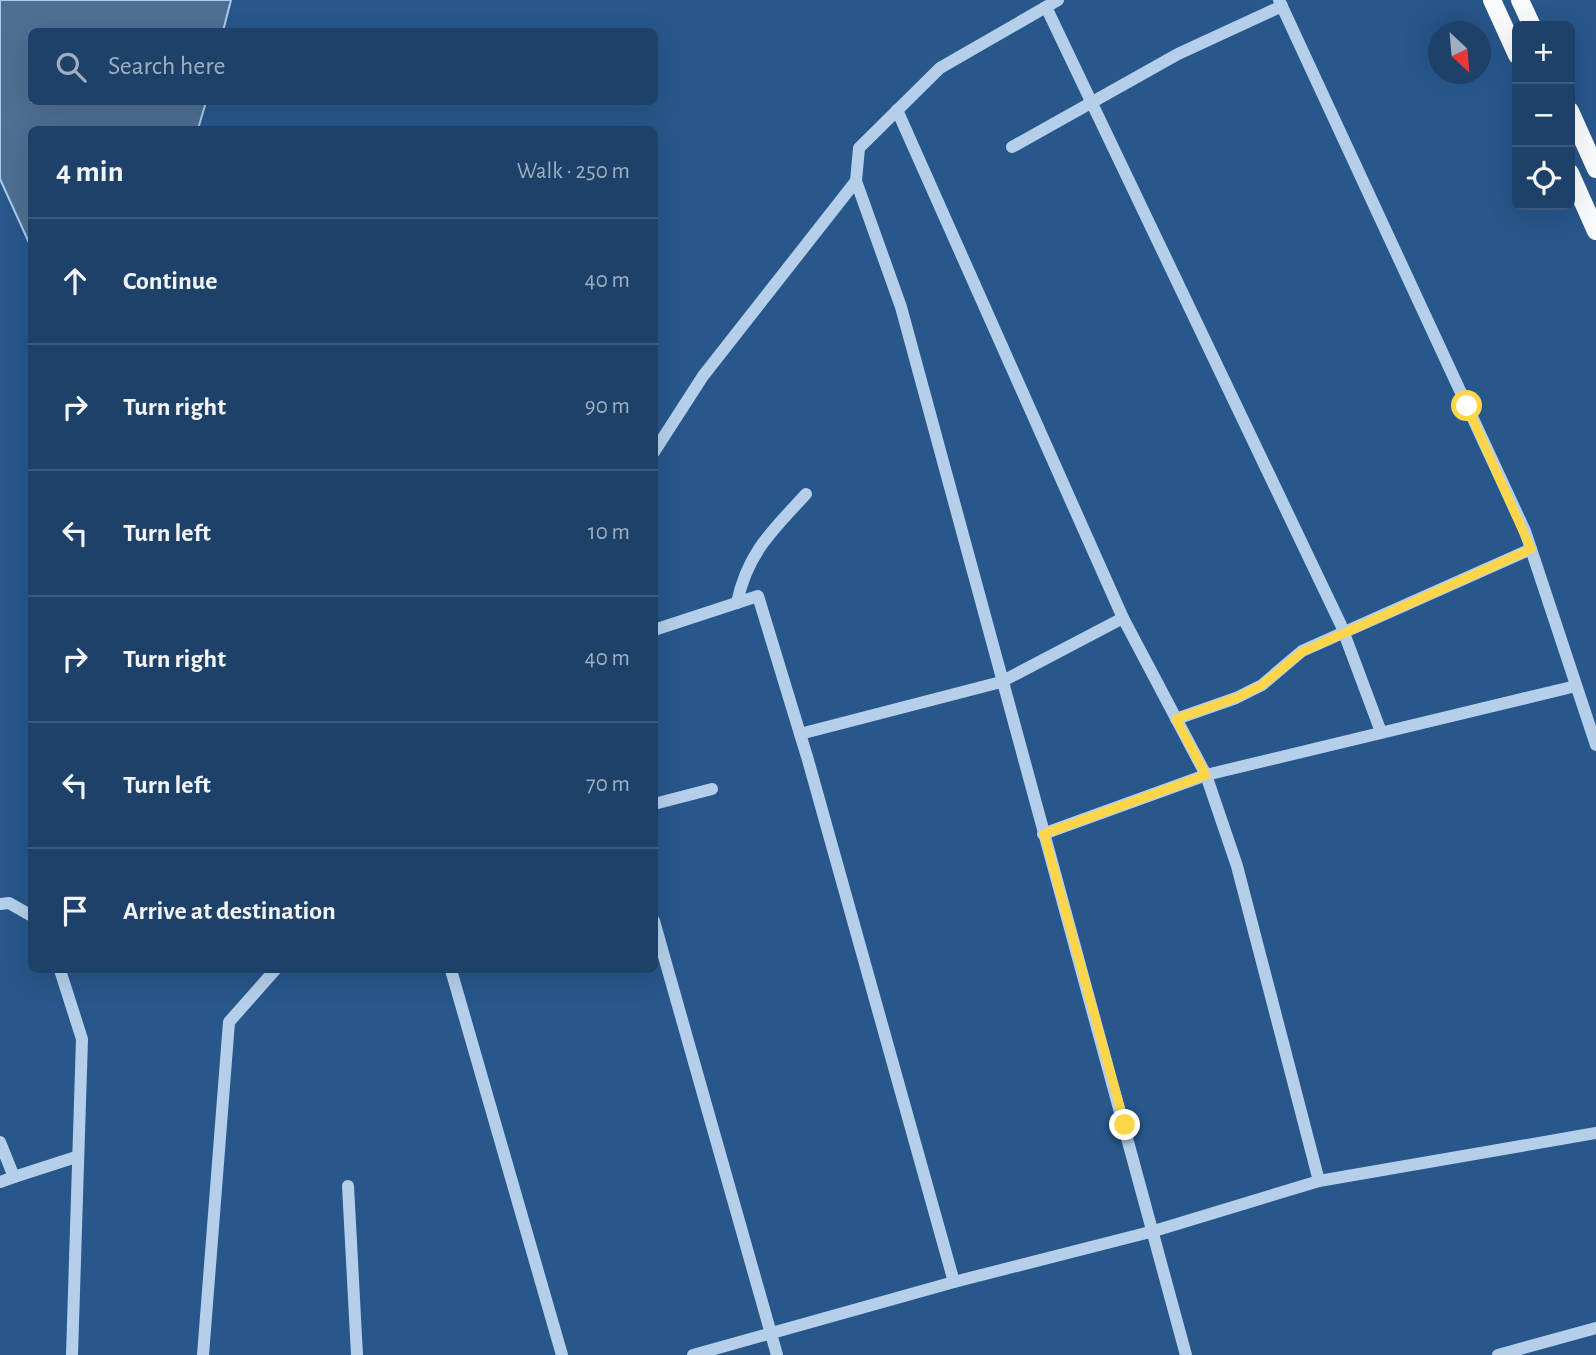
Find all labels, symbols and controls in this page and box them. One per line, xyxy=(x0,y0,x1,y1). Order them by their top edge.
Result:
north arrow xyxy=(1428,21,1491,84)
map controls xyxy=(1512,21,1575,210)
button: + xyxy=(1512,21,1575,84)
search box xyxy=(28,28,658,105)
icon: search xyxy=(52,48,90,86)
text: Search here xyxy=(108,53,226,79)
button: − xyxy=(1512,84,1575,147)
button: locate xyxy=(1512,147,1575,210)
text: 4 min xyxy=(56,157,124,187)
text: Walk · 250 m xyxy=(517,160,630,183)
icon: ahead xyxy=(56,262,94,300)
text: Continue xyxy=(123,268,218,294)
text: 40 m xyxy=(585,269,630,292)
icon: right xyxy=(56,388,94,426)
route start xyxy=(1451,390,1482,421)
text: Turn right xyxy=(123,394,226,420)
text: 90 m xyxy=(585,395,630,418)
icon: left xyxy=(56,514,94,552)
text: Turn left xyxy=(123,520,211,546)
text: 10 m xyxy=(588,521,630,544)
icon: right xyxy=(56,640,94,678)
text: Turn right xyxy=(123,646,226,672)
text: 40 m xyxy=(585,647,630,670)
icon: left xyxy=(56,766,94,804)
text: Turn left xyxy=(123,772,211,798)
text: 70 m xyxy=(586,773,630,796)
icon: arrive xyxy=(56,892,94,930)
text: Arrive at destination xyxy=(123,898,336,924)
route end xyxy=(1109,1109,1140,1140)

